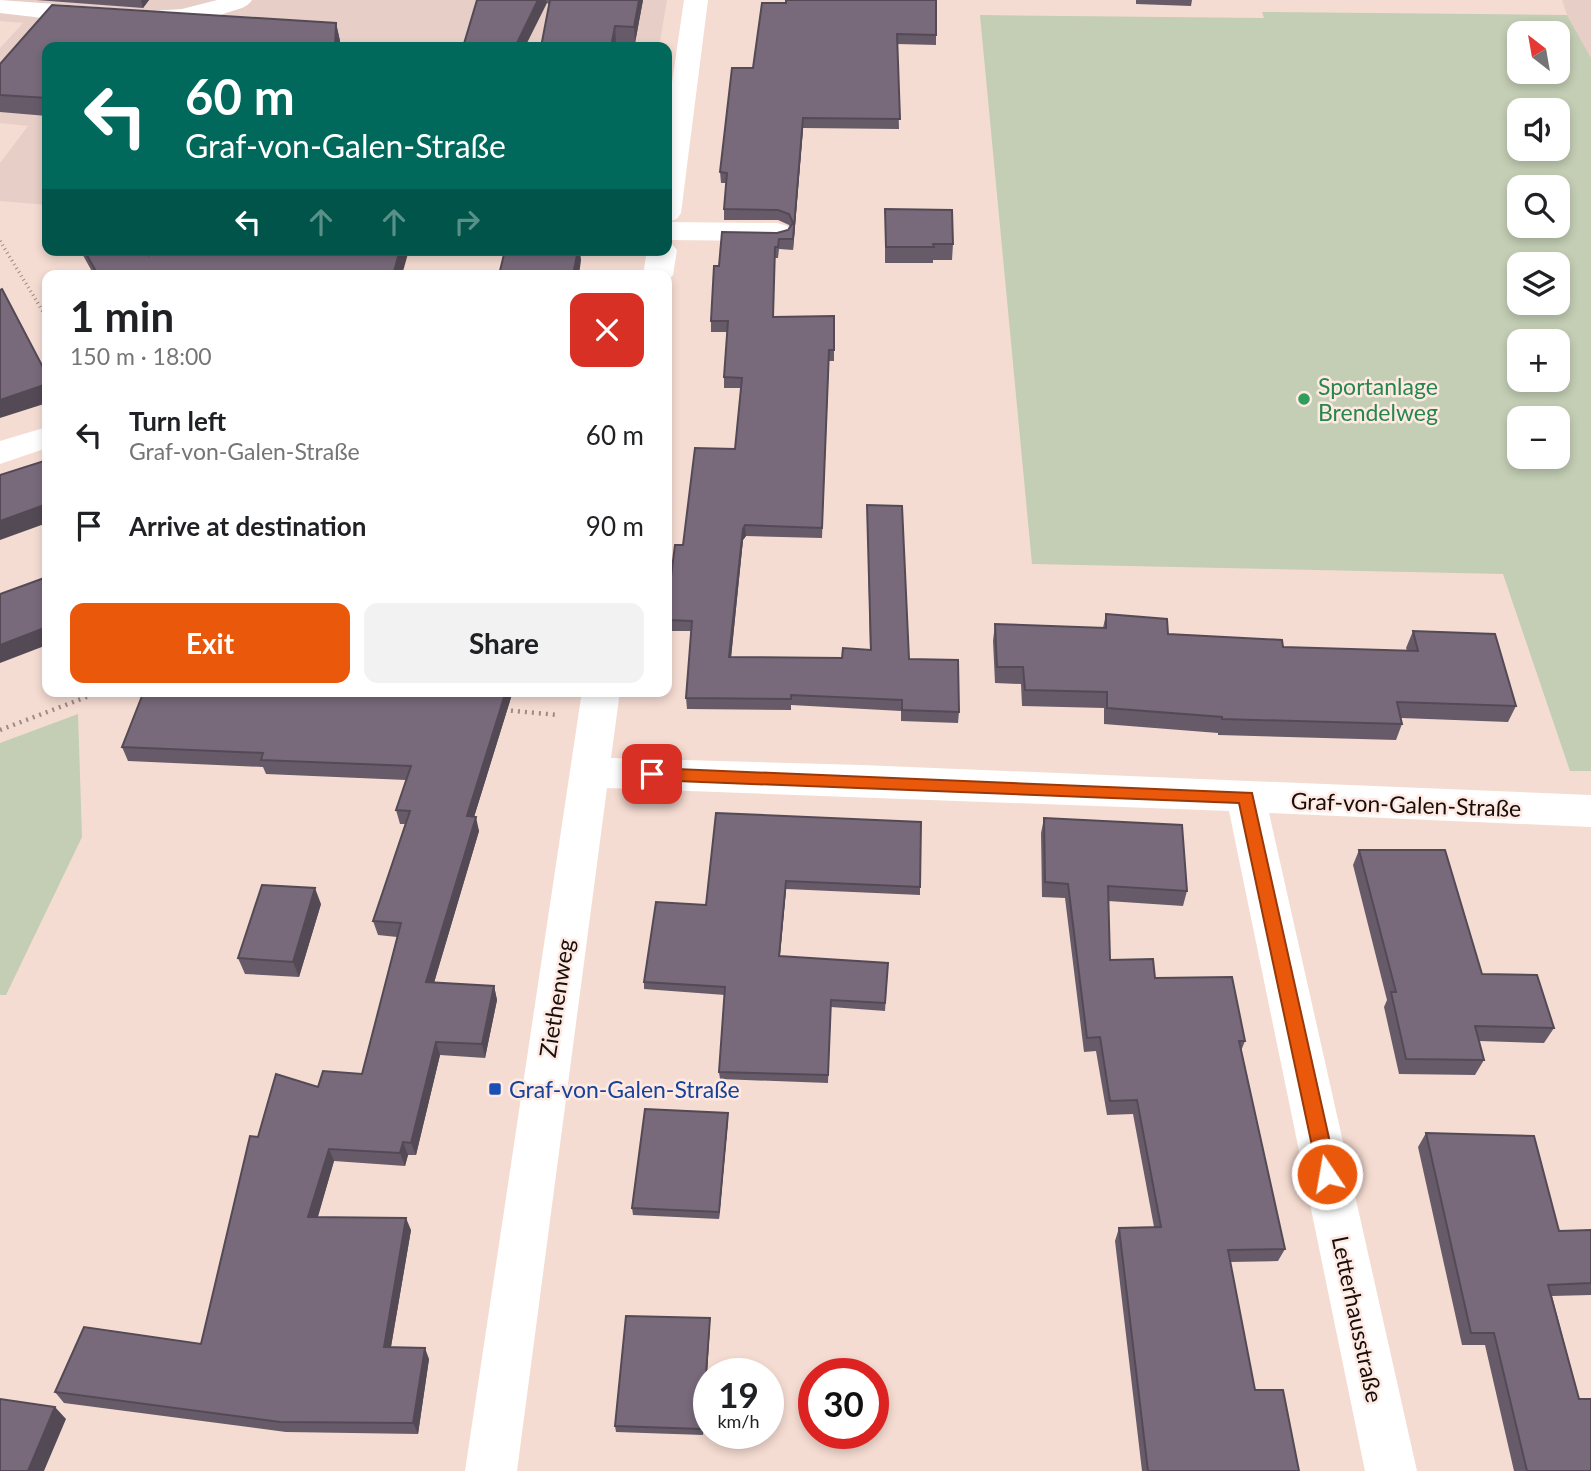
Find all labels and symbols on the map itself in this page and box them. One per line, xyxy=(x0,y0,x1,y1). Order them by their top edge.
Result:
north arrow xyxy=(1507,21,1570,84)
place label: Sportanlage Brendelweg xyxy=(1318,372,1438,426)
marker: Sportanlage Brendelweg xyxy=(1296,391,1312,407)
pin xyxy=(622,744,682,804)
street label: Graf-von-Galen-Straße xyxy=(1290,786,1522,822)
street label: Ziethenweg xyxy=(533,937,579,1059)
place label: Graf-von-Galen-Straße xyxy=(509,1075,740,1103)
marker: Graf-von-Galen-Straße xyxy=(487,1081,503,1097)
position arrow xyxy=(1290,1137,1364,1211)
street label: Letterhausstraße xyxy=(1327,1233,1389,1405)
speed limit sign: 30 xyxy=(798,1358,889,1449)

